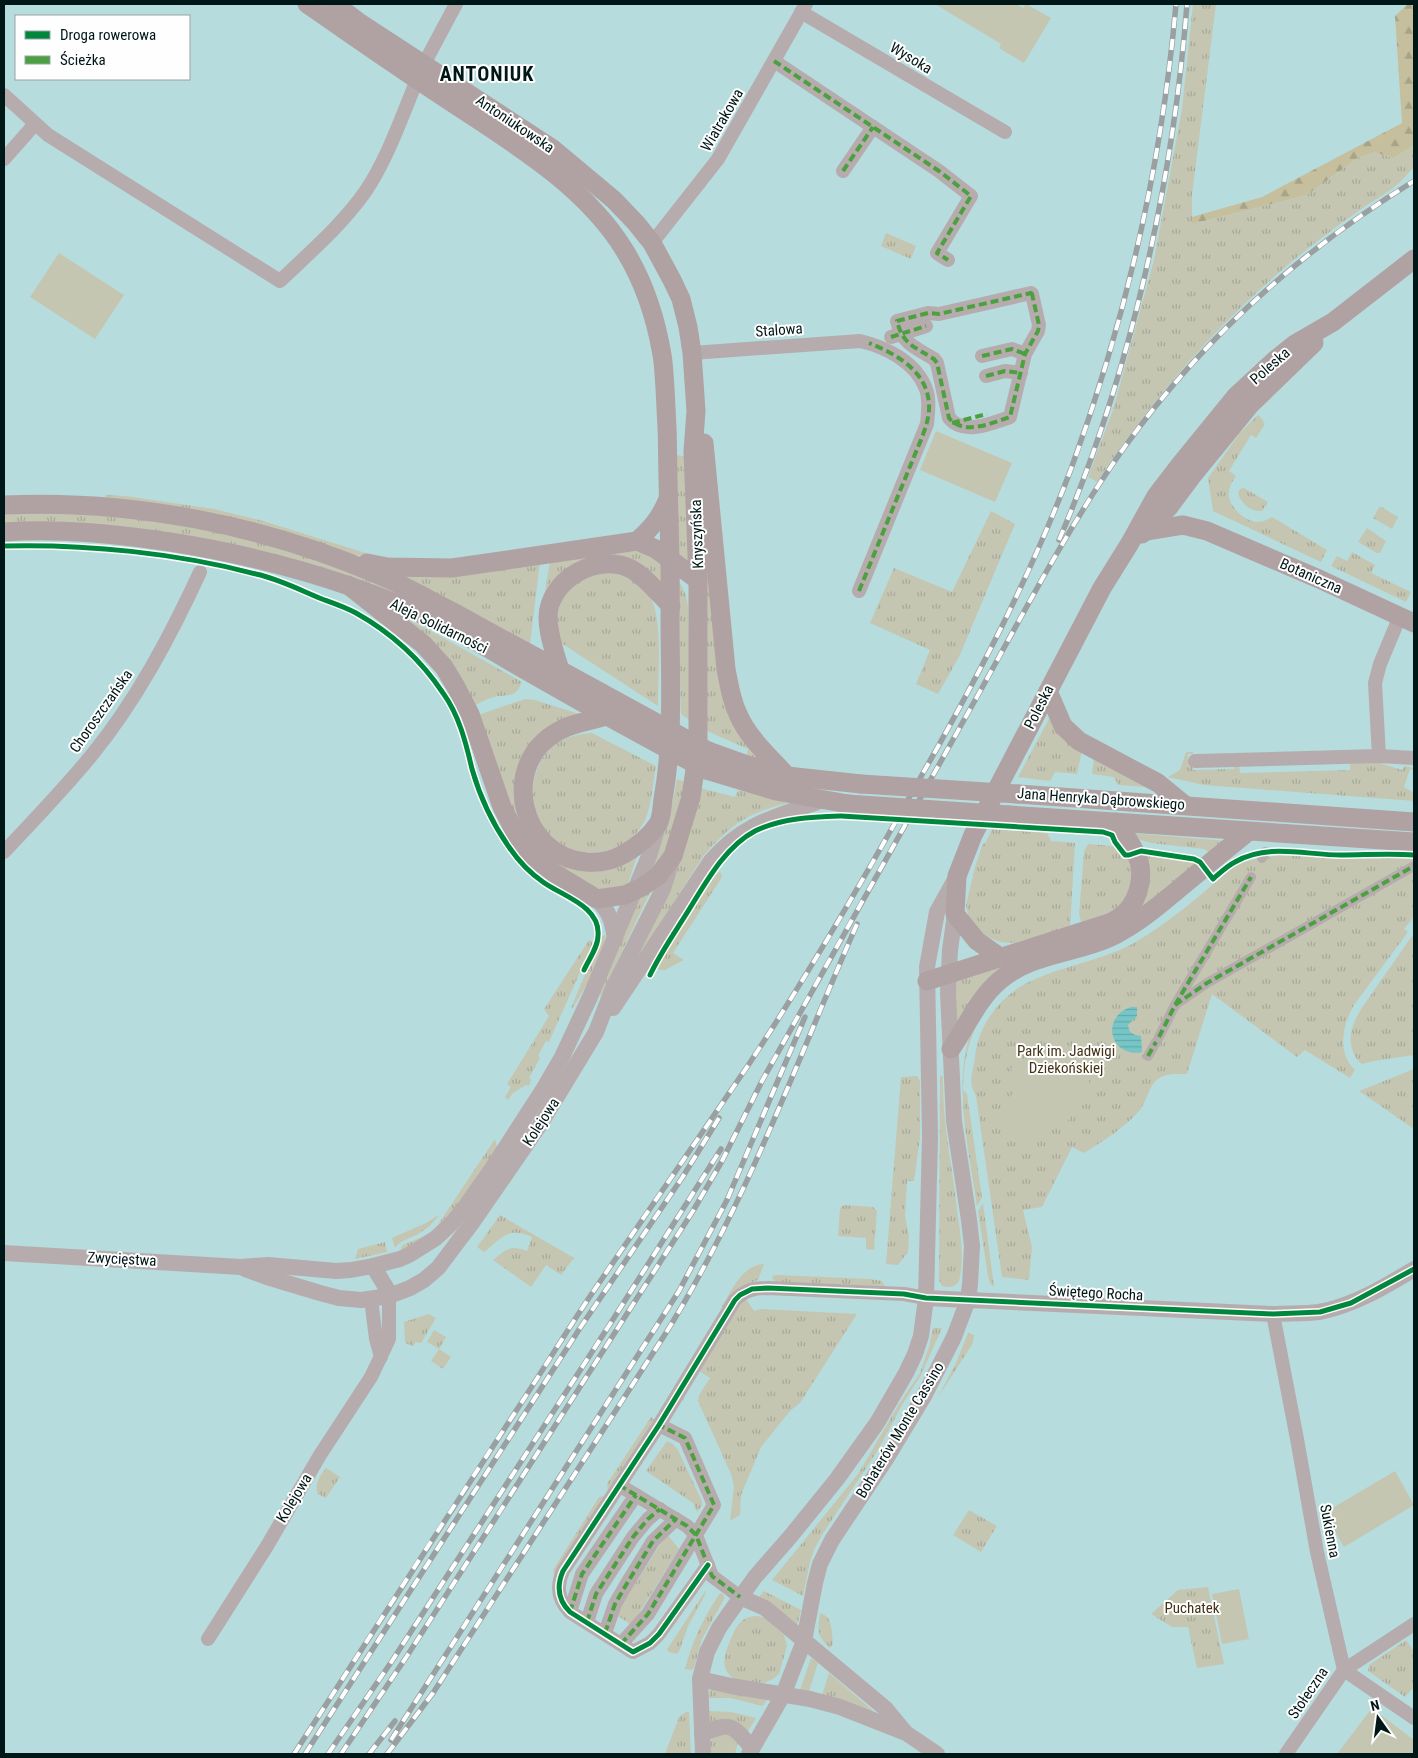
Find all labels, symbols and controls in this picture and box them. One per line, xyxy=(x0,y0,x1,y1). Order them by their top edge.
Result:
legend xyxy=(15,15,190,80)
text: Droga rowerowa xyxy=(60,26,156,44)
street label: Wysoka xyxy=(887,38,935,78)
text: Ścieżka xyxy=(60,51,106,69)
district label: ANTONIUK xyxy=(440,62,534,86)
street label: Wiatrakowa xyxy=(697,86,747,154)
street label: Antoniukowska xyxy=(472,91,558,157)
street label: Stalowa xyxy=(755,319,803,341)
street label: Poleska xyxy=(1246,344,1294,388)
street label: Knyszyńska xyxy=(687,499,707,569)
street label: Botaniczna xyxy=(1277,554,1345,598)
street label: Aleja Solidarności xyxy=(387,595,491,657)
street label: Choroszczańska xyxy=(66,666,136,756)
street label: Poleska xyxy=(1020,682,1058,732)
street label: Jana Henryka Dąbrowskiego xyxy=(1017,784,1185,814)
park label: Park im. Jadwigi Dziekońskiej xyxy=(1017,1042,1115,1077)
street label: Kolejowa xyxy=(519,1095,563,1149)
street label: Zwycięstwa xyxy=(87,1248,157,1270)
street label: Świętego Rocha xyxy=(1048,1282,1144,1304)
street label: Bohaterów Monte Cassino xyxy=(852,1359,948,1501)
street label: Kolejowa xyxy=(272,1470,316,1526)
street label: Sukienna xyxy=(1316,1503,1344,1559)
park label: Puchatek xyxy=(1164,1599,1220,1617)
street label: Stołeczna xyxy=(1284,1664,1332,1722)
north arrow xyxy=(1353,1693,1403,1743)
text: N xyxy=(1369,1697,1381,1714)

